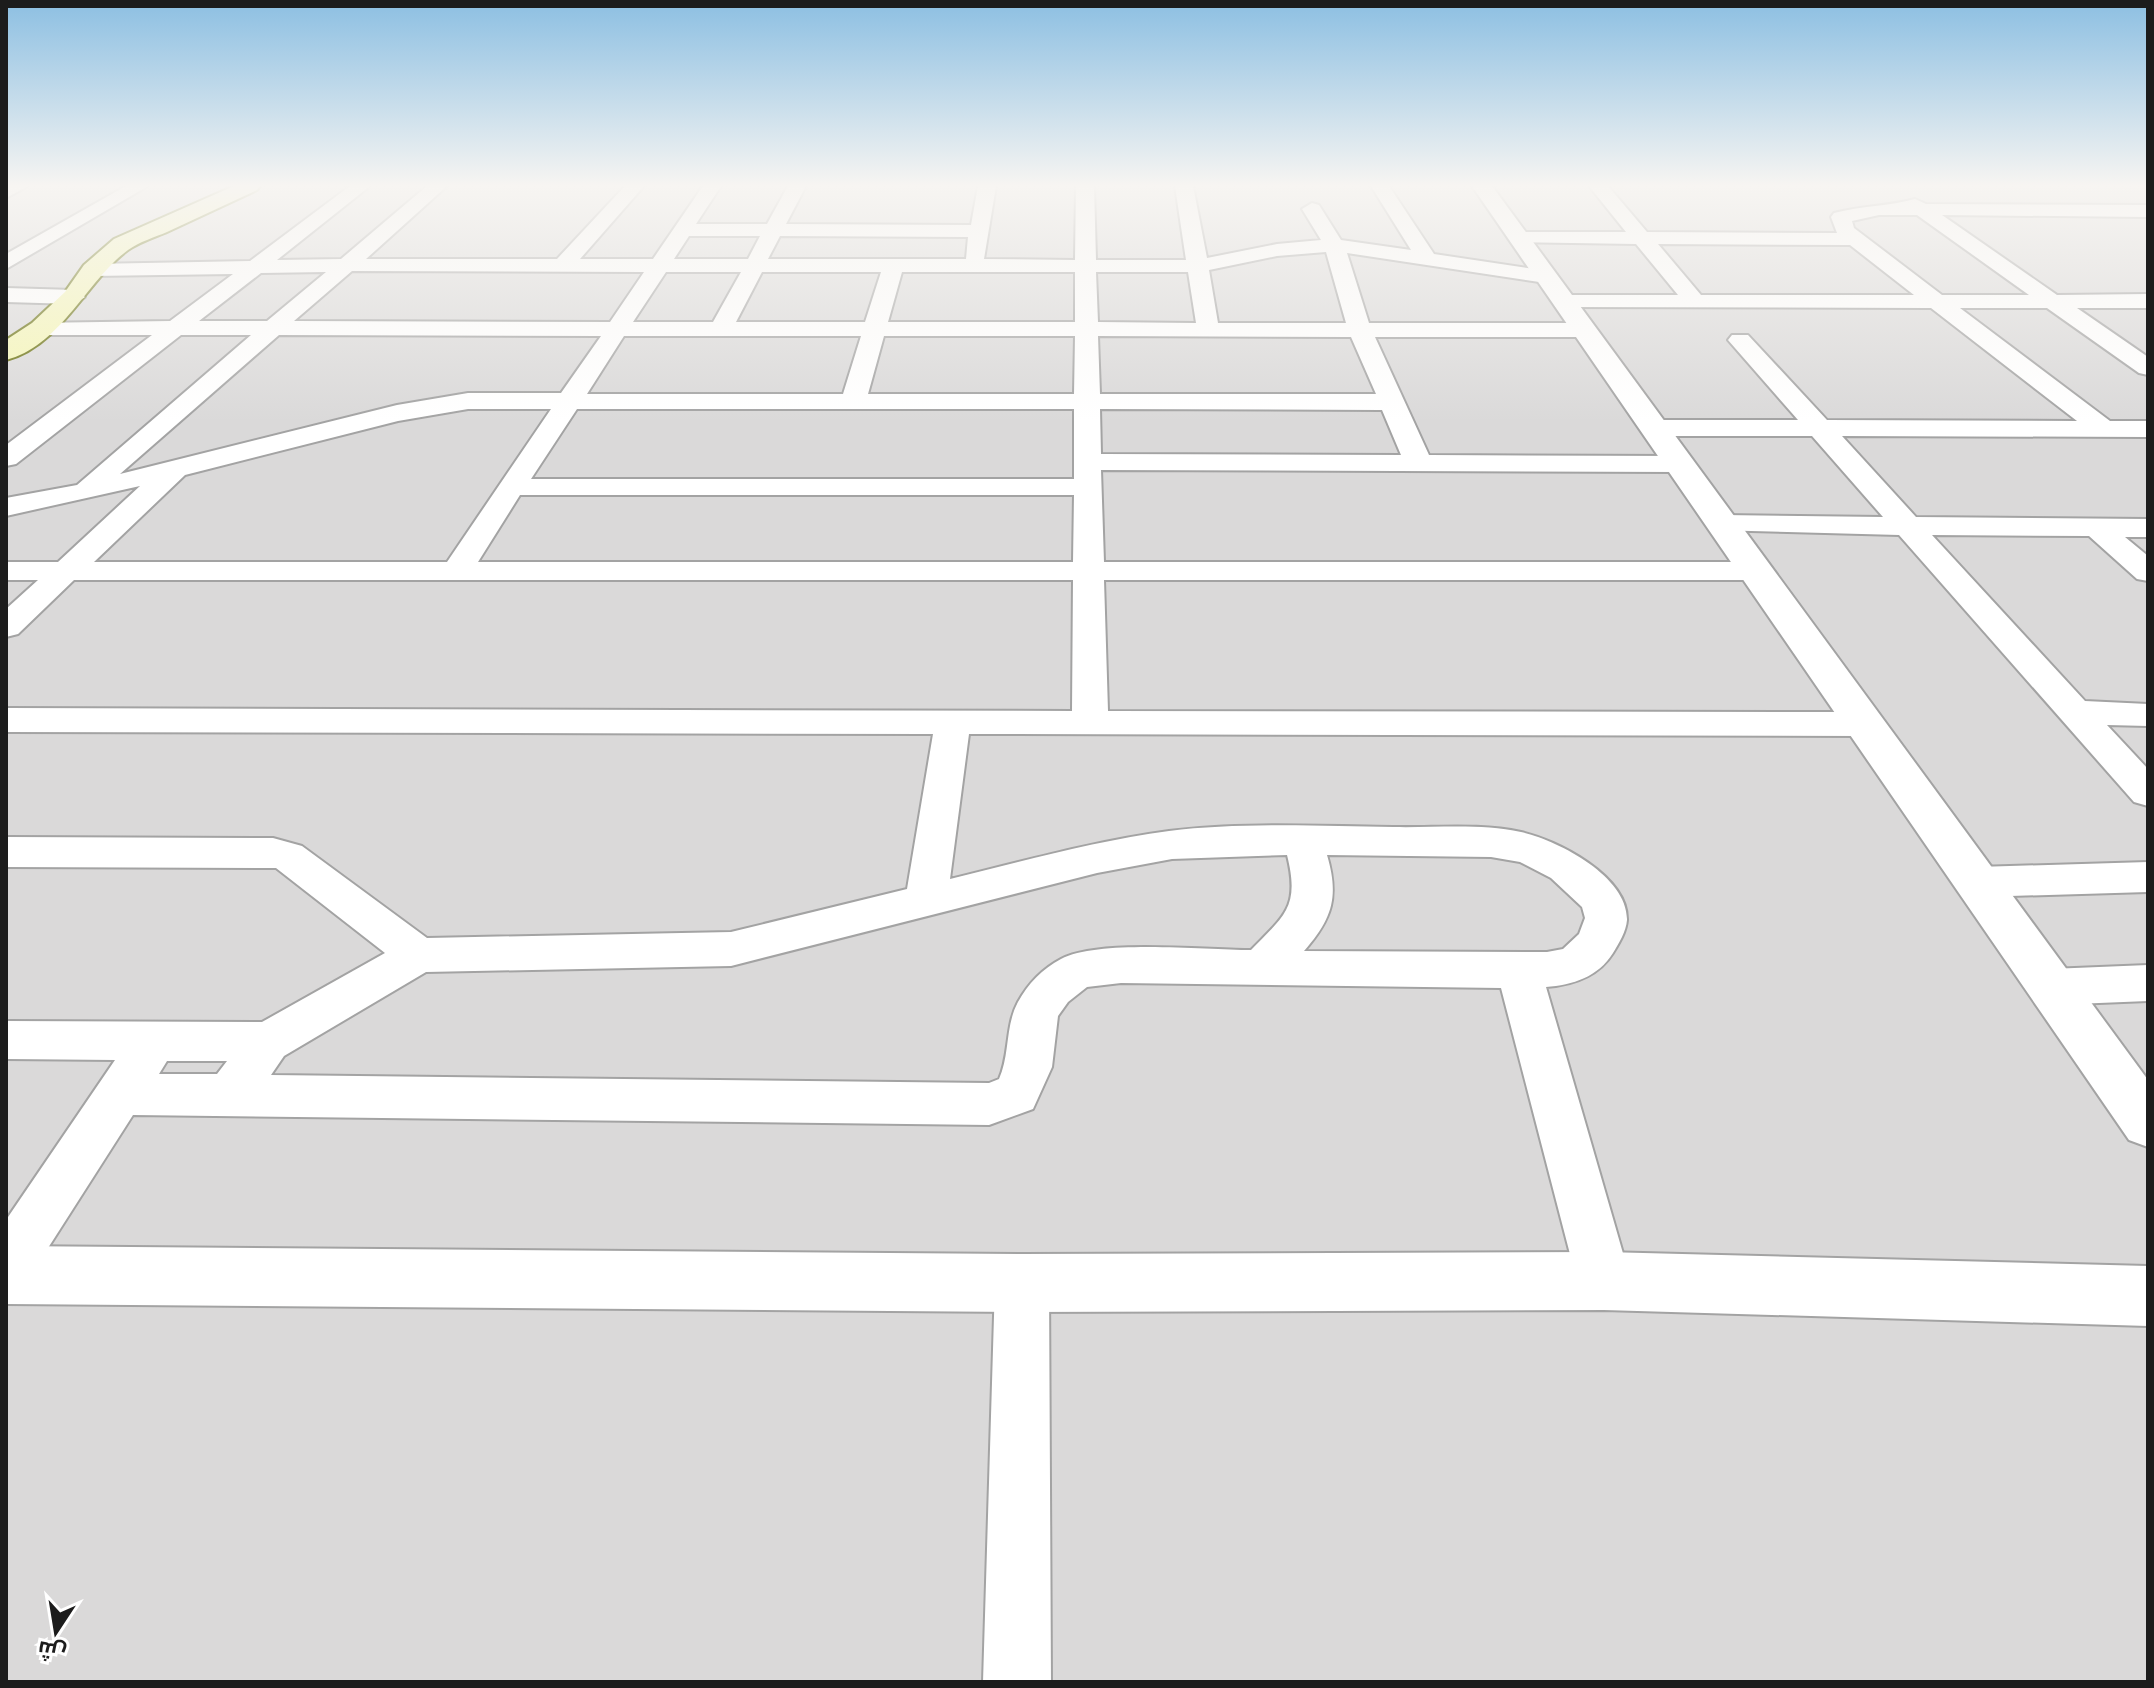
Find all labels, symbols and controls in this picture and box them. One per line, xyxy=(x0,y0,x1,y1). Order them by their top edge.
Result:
north arrow xyxy=(16,1592,96,1672)
text: ش xyxy=(36,1635,69,1666)

